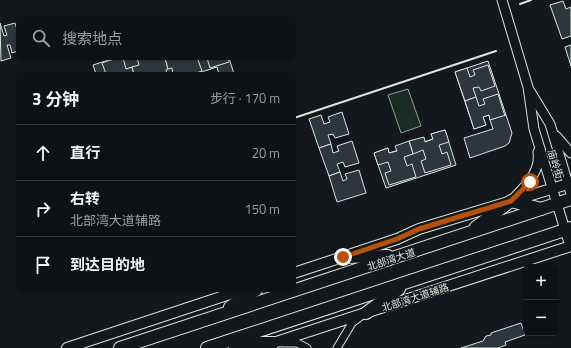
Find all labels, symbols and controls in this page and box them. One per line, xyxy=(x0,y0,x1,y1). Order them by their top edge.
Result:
search box xyxy=(16,16,296,60)
icon: search xyxy=(30,27,52,49)
text: 搜索地点 xyxy=(62,27,122,50)
text: 3 分钟 xyxy=(32,86,79,112)
text: 步行 · 170 m xyxy=(210,88,280,108)
text: 直行 xyxy=(70,141,100,164)
icon: ahead xyxy=(32,142,54,164)
text: 20 m xyxy=(252,143,280,163)
street label: 庙岭街 xyxy=(544,148,567,181)
route start xyxy=(521,173,539,191)
text: 右转 xyxy=(70,187,100,210)
icon: right xyxy=(32,198,54,220)
text: 150 m xyxy=(244,199,280,219)
text: 北部湾大道辅路 xyxy=(70,210,161,230)
street label: 北部湾大道 xyxy=(365,245,417,274)
route end xyxy=(334,248,352,266)
text: 到达目的地 xyxy=(70,253,145,276)
icon: arrive xyxy=(32,254,54,276)
map controls xyxy=(523,264,559,336)
button: + xyxy=(523,264,559,300)
street label: 北部湾大道辅路 xyxy=(380,280,451,315)
button: − xyxy=(523,300,559,336)

